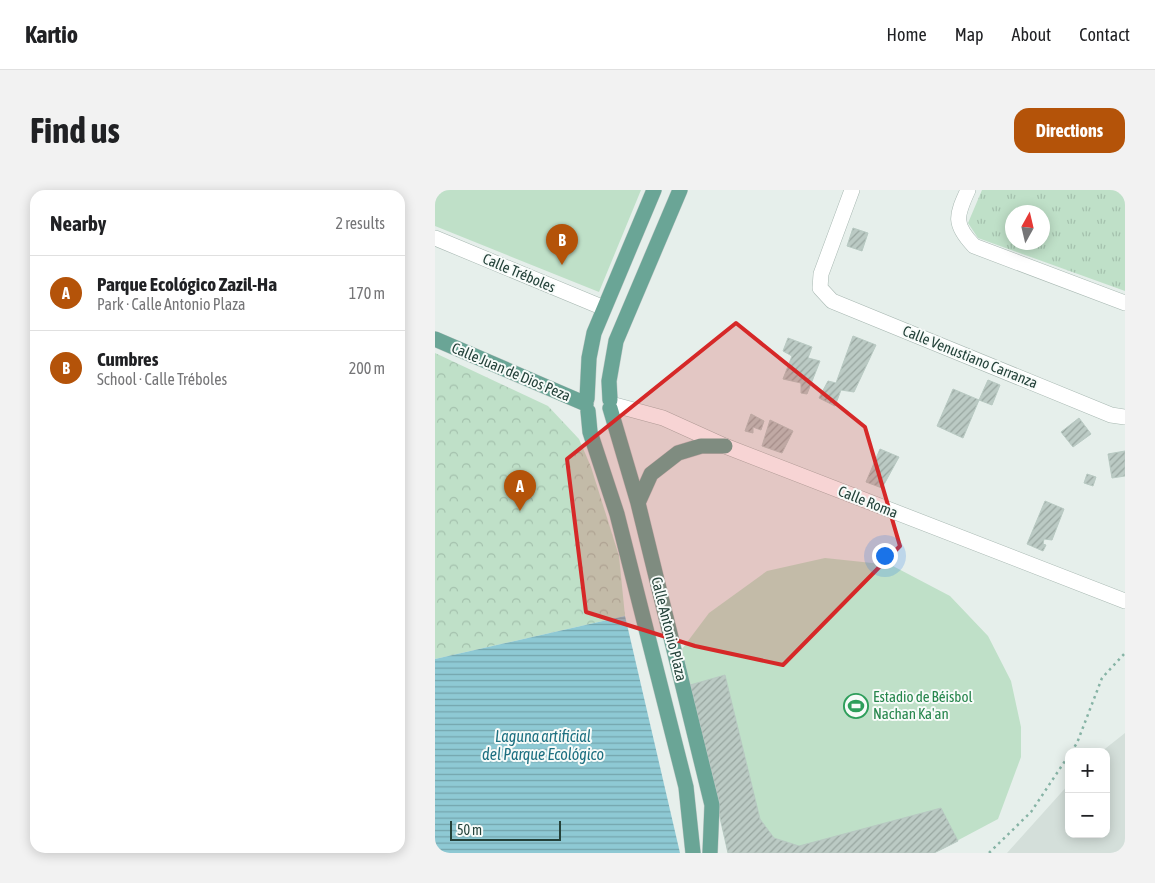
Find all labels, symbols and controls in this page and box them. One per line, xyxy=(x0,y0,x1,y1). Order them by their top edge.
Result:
text: Kartio xyxy=(25,21,78,48)
text: Home xyxy=(887,24,927,45)
text: Map xyxy=(955,24,984,45)
text: About xyxy=(1012,24,1051,45)
text: Contact xyxy=(1079,24,1130,45)
button: Directions xyxy=(1014,108,1125,153)
text: Find us xyxy=(30,110,120,150)
north arrow xyxy=(1005,205,1050,250)
text: Nearby xyxy=(50,211,106,235)
text: 2 results xyxy=(335,214,385,232)
pin: B xyxy=(546,224,578,265)
street label: Calle Tréboles xyxy=(480,250,558,295)
text: Parque Ecológico Zazil-Ha xyxy=(97,273,277,295)
text: A xyxy=(62,284,70,302)
text: 170 m xyxy=(349,284,385,302)
text: Park · Calle Antonio Plaza xyxy=(97,295,245,313)
street label: Calle Venustiano Carranza xyxy=(900,322,1040,391)
street label: Calle Juan de Dios Peza xyxy=(449,339,573,404)
text: Cumbres xyxy=(97,348,158,370)
text: B xyxy=(62,359,70,377)
text: 200 m xyxy=(349,359,385,377)
text: School · Calle Tréboles xyxy=(97,370,227,388)
pin: A xyxy=(504,470,536,511)
street label: Calle Roma xyxy=(836,482,900,521)
your location xyxy=(872,543,898,569)
street label: Calle Antonio Plaza xyxy=(648,575,691,683)
place label: Estadio de Béisbol Nachan Ka'an xyxy=(873,688,972,722)
sports icon: Estadio de Béisbol Nachan Ka'an xyxy=(843,693,869,719)
water label: Laguna artificial del Parque Ecológico xyxy=(482,727,604,764)
map controls xyxy=(1065,748,1110,838)
button: + xyxy=(1065,748,1110,793)
button: − xyxy=(1065,793,1110,838)
scale bar xyxy=(450,818,561,841)
text: 50 m xyxy=(457,822,482,838)

